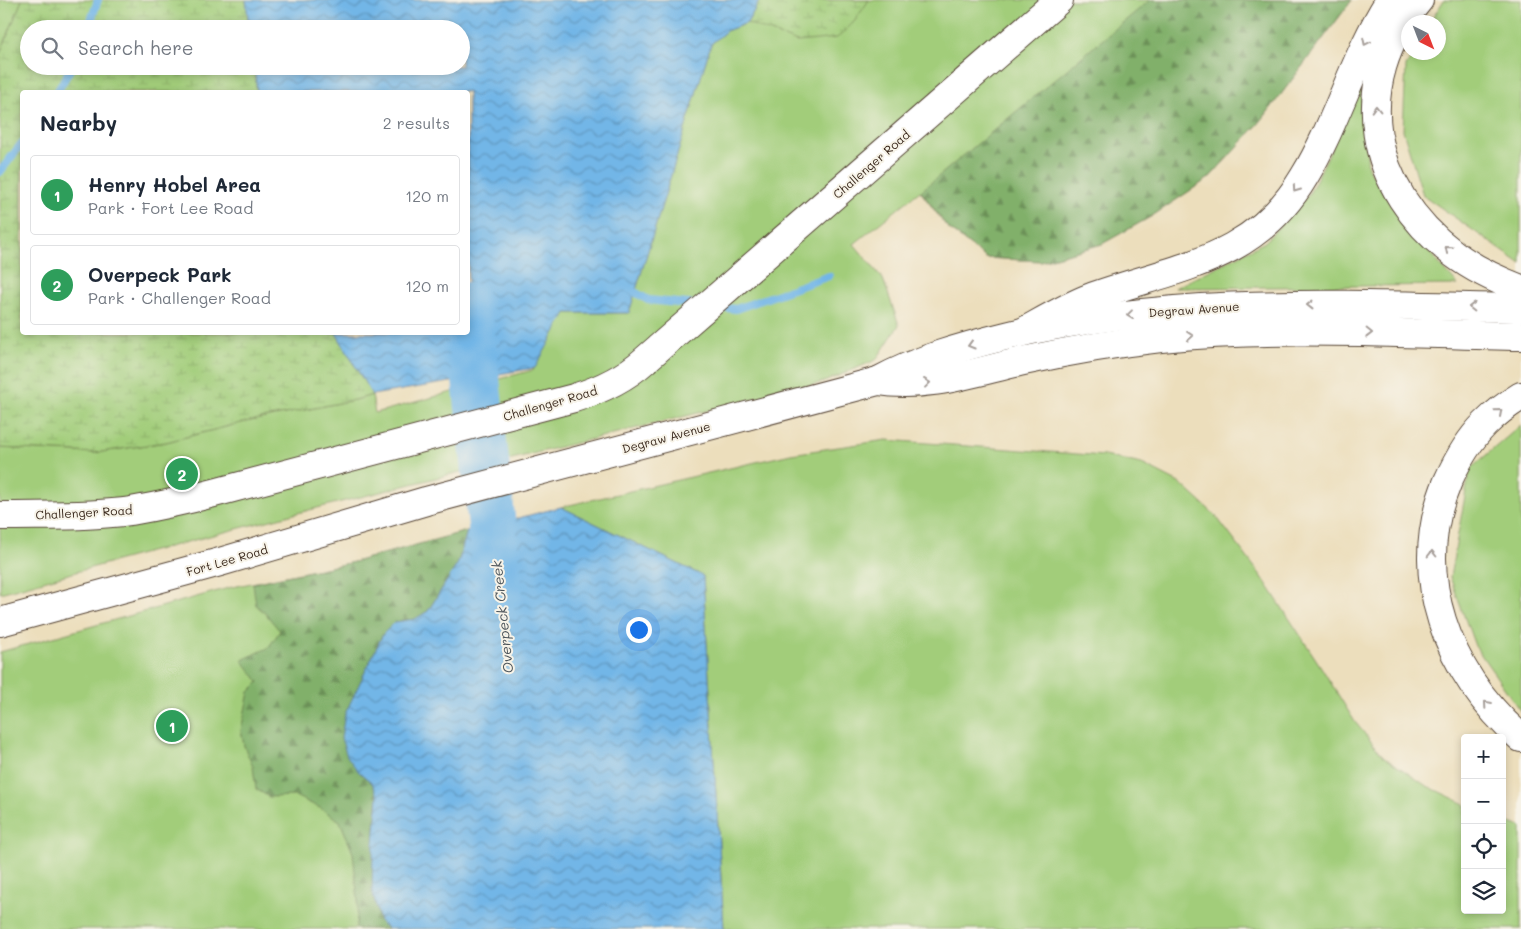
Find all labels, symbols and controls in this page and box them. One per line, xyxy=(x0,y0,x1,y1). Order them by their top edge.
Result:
north arrow xyxy=(1401,15,1446,60)
search box xyxy=(20,20,470,75)
icon: search xyxy=(38,34,66,62)
text: Search here xyxy=(78,35,194,60)
one-way arrow xyxy=(1361,37,1372,46)
one-way arrow xyxy=(1371,105,1381,113)
text: Nearby xyxy=(40,109,117,136)
text: 2 results xyxy=(383,112,450,133)
street label: Challenger Road xyxy=(829,126,913,202)
text: Henry Hobel Area xyxy=(88,172,261,197)
one-way arrow xyxy=(1293,183,1302,193)
text: 1 xyxy=(53,185,61,206)
text: 120 m xyxy=(405,185,449,206)
text: Park · Fort Lee Road xyxy=(88,197,253,218)
one-way arrow xyxy=(1445,245,1454,254)
text: Overpeck Park xyxy=(88,262,231,287)
text: 2 xyxy=(53,275,61,296)
text: 120 m xyxy=(405,275,449,296)
text: Park · Challenger Road xyxy=(88,287,271,308)
street label: Degraw Avenue xyxy=(1148,298,1240,320)
one-way arrow xyxy=(1306,300,1314,310)
one-way arrow xyxy=(1468,302,1476,312)
one-way arrow xyxy=(1126,309,1134,319)
one-way arrow xyxy=(1366,328,1374,338)
one-way arrow xyxy=(1186,330,1194,341)
one-way arrow xyxy=(966,339,975,350)
one-way arrow xyxy=(923,378,931,389)
street label: Challenger Road xyxy=(501,382,599,424)
one-way arrow xyxy=(1493,409,1502,418)
street label: Degraw Avenue xyxy=(620,418,712,456)
pin: 2 xyxy=(166,455,198,493)
street label: Challenger Road xyxy=(35,501,133,523)
street label: Fort Lee Road xyxy=(184,541,270,579)
one-way arrow xyxy=(1427,550,1437,558)
water label: Overpeck Creek xyxy=(487,559,517,674)
your location xyxy=(626,617,652,643)
one-way arrow xyxy=(1483,700,1492,709)
pin: 1 xyxy=(156,707,188,745)
map controls xyxy=(1461,734,1506,914)
button: + xyxy=(1461,734,1506,779)
button: − xyxy=(1461,779,1506,824)
button: locate xyxy=(1461,824,1506,869)
button: layers xyxy=(1461,869,1506,914)

